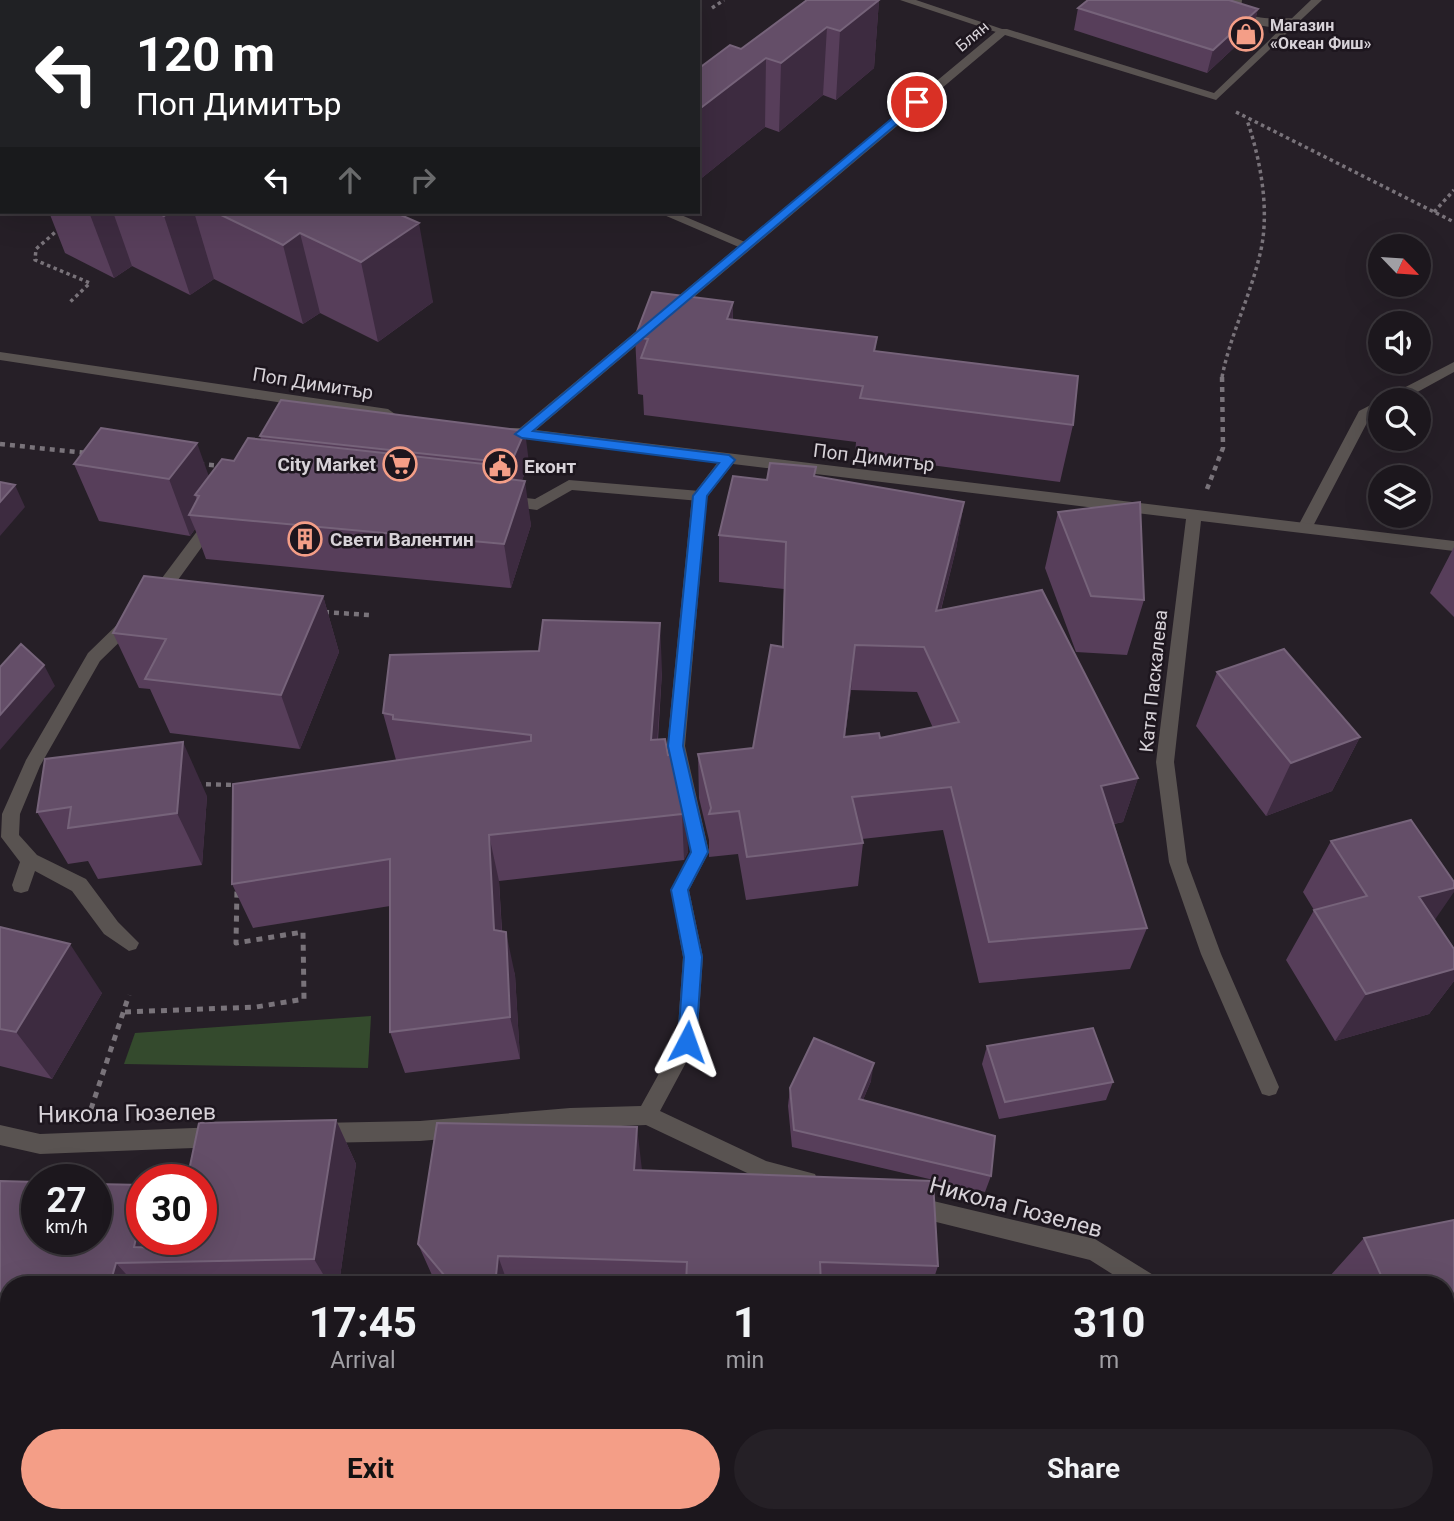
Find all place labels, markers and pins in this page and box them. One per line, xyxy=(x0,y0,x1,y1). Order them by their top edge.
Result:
shop icon: Магазин «Океан Фиш» xyxy=(1227,15,1265,53)
place label: Магазин «Океан Фиш» xyxy=(1270,16,1372,53)
pin xyxy=(887,72,947,132)
supermarket icon: City Market xyxy=(381,445,419,483)
public building icon: Еконт xyxy=(481,447,519,485)
place label: City Market xyxy=(277,453,377,476)
place label: Еконт xyxy=(524,455,576,478)
building icon: Свети Валентин xyxy=(286,520,324,558)
place label: Свети Валентин xyxy=(330,528,474,551)

